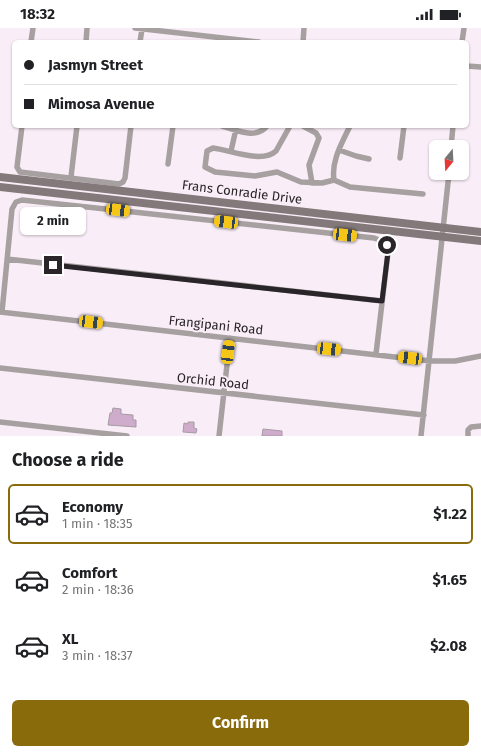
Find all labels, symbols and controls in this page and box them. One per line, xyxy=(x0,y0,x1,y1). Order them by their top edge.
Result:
text: 18:32 xyxy=(20,5,55,23)
text: Jasmyn Street xyxy=(48,56,143,74)
text: Mimosa Avenue xyxy=(48,95,155,113)
north arrow xyxy=(429,140,469,180)
map controls xyxy=(429,140,469,180)
street label: Frans Conradie Drive xyxy=(181,177,303,207)
car xyxy=(105,203,131,217)
callout: 2 min xyxy=(20,207,86,235)
text: 2 min xyxy=(37,213,69,228)
car xyxy=(213,215,239,229)
car xyxy=(332,228,358,242)
route start xyxy=(378,236,396,254)
route end xyxy=(44,256,62,274)
street label: Frangipani Road xyxy=(168,313,264,337)
car xyxy=(78,315,104,329)
car xyxy=(221,339,235,365)
car xyxy=(316,342,342,356)
car xyxy=(397,351,423,365)
street label: Orchid Road xyxy=(176,370,250,392)
text: Choose a ride xyxy=(12,449,124,471)
icon: car xyxy=(14,496,50,532)
text: Economy xyxy=(62,498,123,516)
text: $1.22 xyxy=(433,505,467,523)
text: 1 min · 18:35 xyxy=(62,516,133,531)
icon: car xyxy=(14,562,50,598)
text: Comfort xyxy=(62,564,118,582)
text: $1.65 xyxy=(432,571,467,589)
text: 2 min · 18:36 xyxy=(62,582,134,597)
icon: car xyxy=(14,628,50,664)
text: XL xyxy=(62,630,78,648)
text: $2.08 xyxy=(430,637,467,655)
text: 3 min · 18:37 xyxy=(62,648,133,663)
button: Confirm xyxy=(12,700,469,746)

